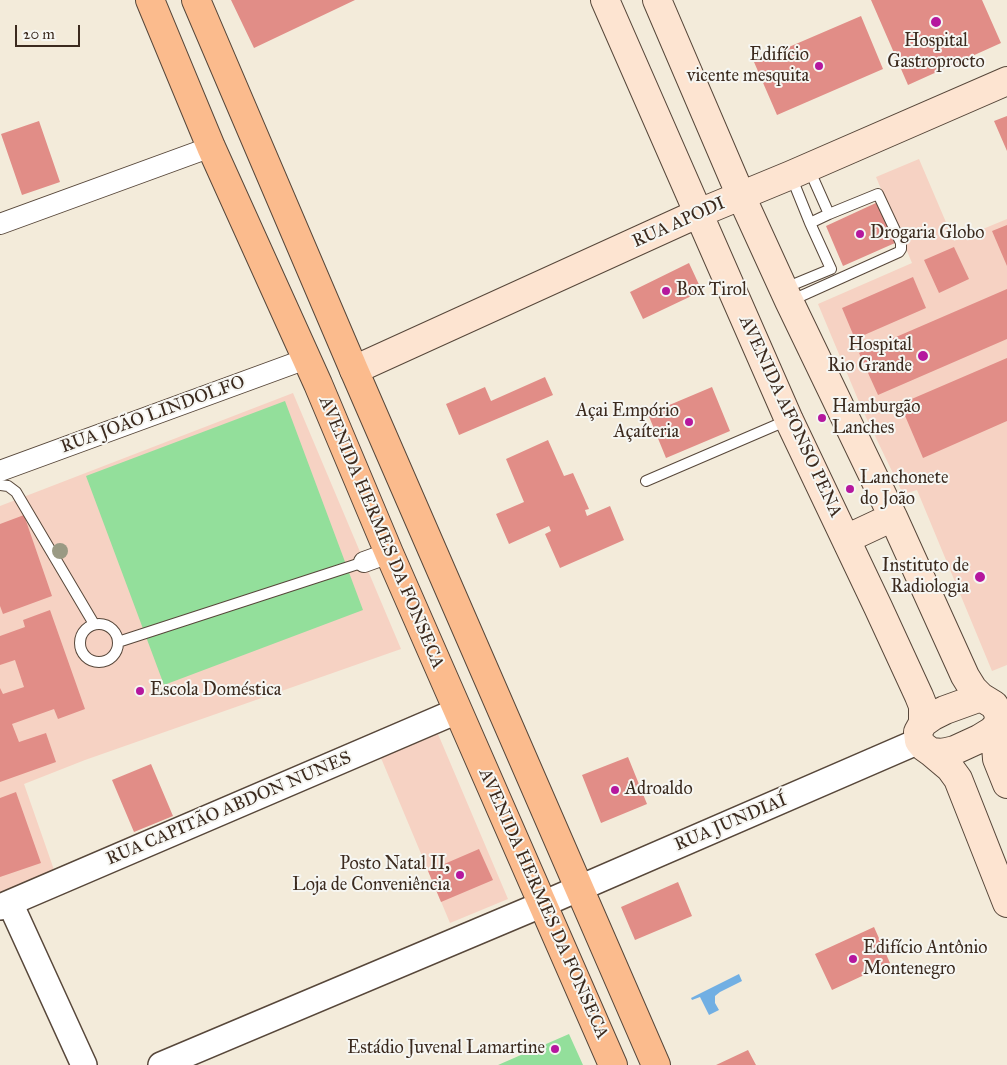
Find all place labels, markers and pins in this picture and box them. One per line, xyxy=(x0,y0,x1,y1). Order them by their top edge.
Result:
marker: Hospital Gastroprocto xyxy=(929,15,943,29)
place label: Hospital Gastroprocto xyxy=(887,31,985,74)
place label: Edifício vicente mesquita xyxy=(687,45,809,88)
marker: Edifício vicente mesquita xyxy=(813,60,825,72)
place label: Drogaria Globo xyxy=(870,223,984,245)
marker: Drogaria Globo xyxy=(854,228,866,240)
place label: Box Tirol xyxy=(676,280,747,302)
marker: Box Tirol xyxy=(660,285,672,297)
place label: Hospital Rio Grande xyxy=(828,335,912,378)
marker: Hospital Rio Grande xyxy=(916,349,930,363)
place label: Hamburgão Lanches xyxy=(832,397,920,439)
place label: Açai Empório Açaíteria xyxy=(576,401,679,444)
marker: Hamburgão Lanches xyxy=(816,412,828,424)
marker: Açai Empório Açaíteria xyxy=(683,416,695,428)
place label: Lanchonete do João xyxy=(860,468,948,510)
marker: Lanchonete do João xyxy=(844,483,856,495)
place label: Instituto de Radiologia xyxy=(882,556,969,598)
marker: Instituto de Radiologia xyxy=(973,570,987,584)
place label: Escola Doméstica xyxy=(150,680,281,702)
marker: Escola Doméstica xyxy=(134,685,146,697)
place label: Adroaldo xyxy=(625,779,693,801)
marker: Adroaldo xyxy=(609,784,621,796)
place label: Posto Natal II, Loja de Conveniência xyxy=(292,854,450,896)
marker: Posto Natal II, Loja de Conveniência xyxy=(454,869,466,881)
place label: Edifício Antônio Montenegro xyxy=(863,938,988,981)
marker: Edifício Antônio Montenegro xyxy=(847,953,859,965)
place label: Estádio Juvenal Lamartine xyxy=(347,1038,545,1060)
marker: Estádio Juvenal Lamartine xyxy=(549,1043,561,1055)

